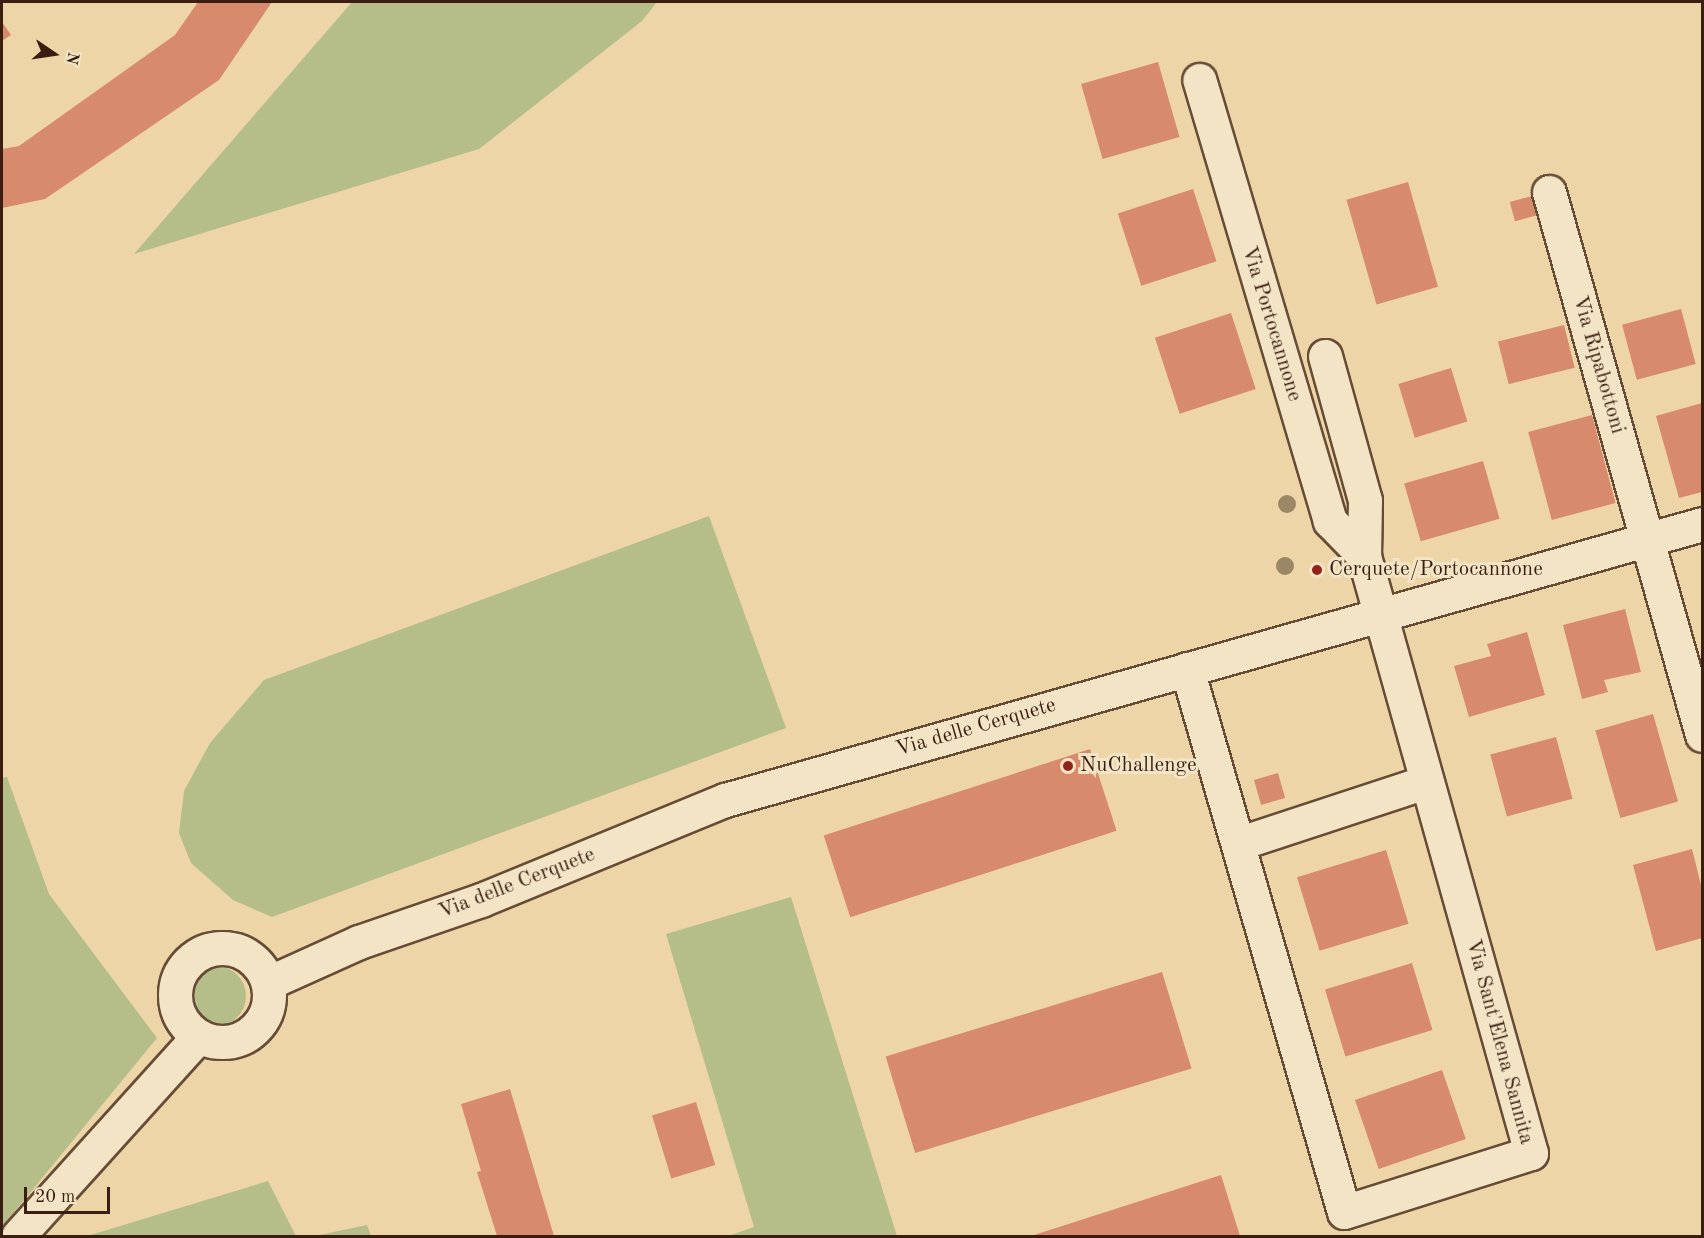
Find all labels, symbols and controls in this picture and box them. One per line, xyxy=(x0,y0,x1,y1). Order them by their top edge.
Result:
north arrow xyxy=(24,24,84,84)
text: N xyxy=(62,50,81,66)
street label: Via Portocannone xyxy=(1235,243,1307,405)
street label: Via Ripabottoni xyxy=(1566,293,1630,437)
place label: Cerquete/Portocannone xyxy=(1329,557,1543,583)
marker: Cerquete/Portocannone xyxy=(1310,563,1324,577)
street label: Via delle Cerquete xyxy=(893,693,1059,763)
place label: NuChallenge xyxy=(1080,753,1197,779)
marker: NuChallenge xyxy=(1061,759,1075,773)
street label: Via delle Cerquete xyxy=(435,843,599,925)
street label: Via Sant'Elena Sannita xyxy=(1459,937,1539,1147)
scale bar xyxy=(27,1175,112,1213)
text: 20 m xyxy=(35,1188,75,1206)

